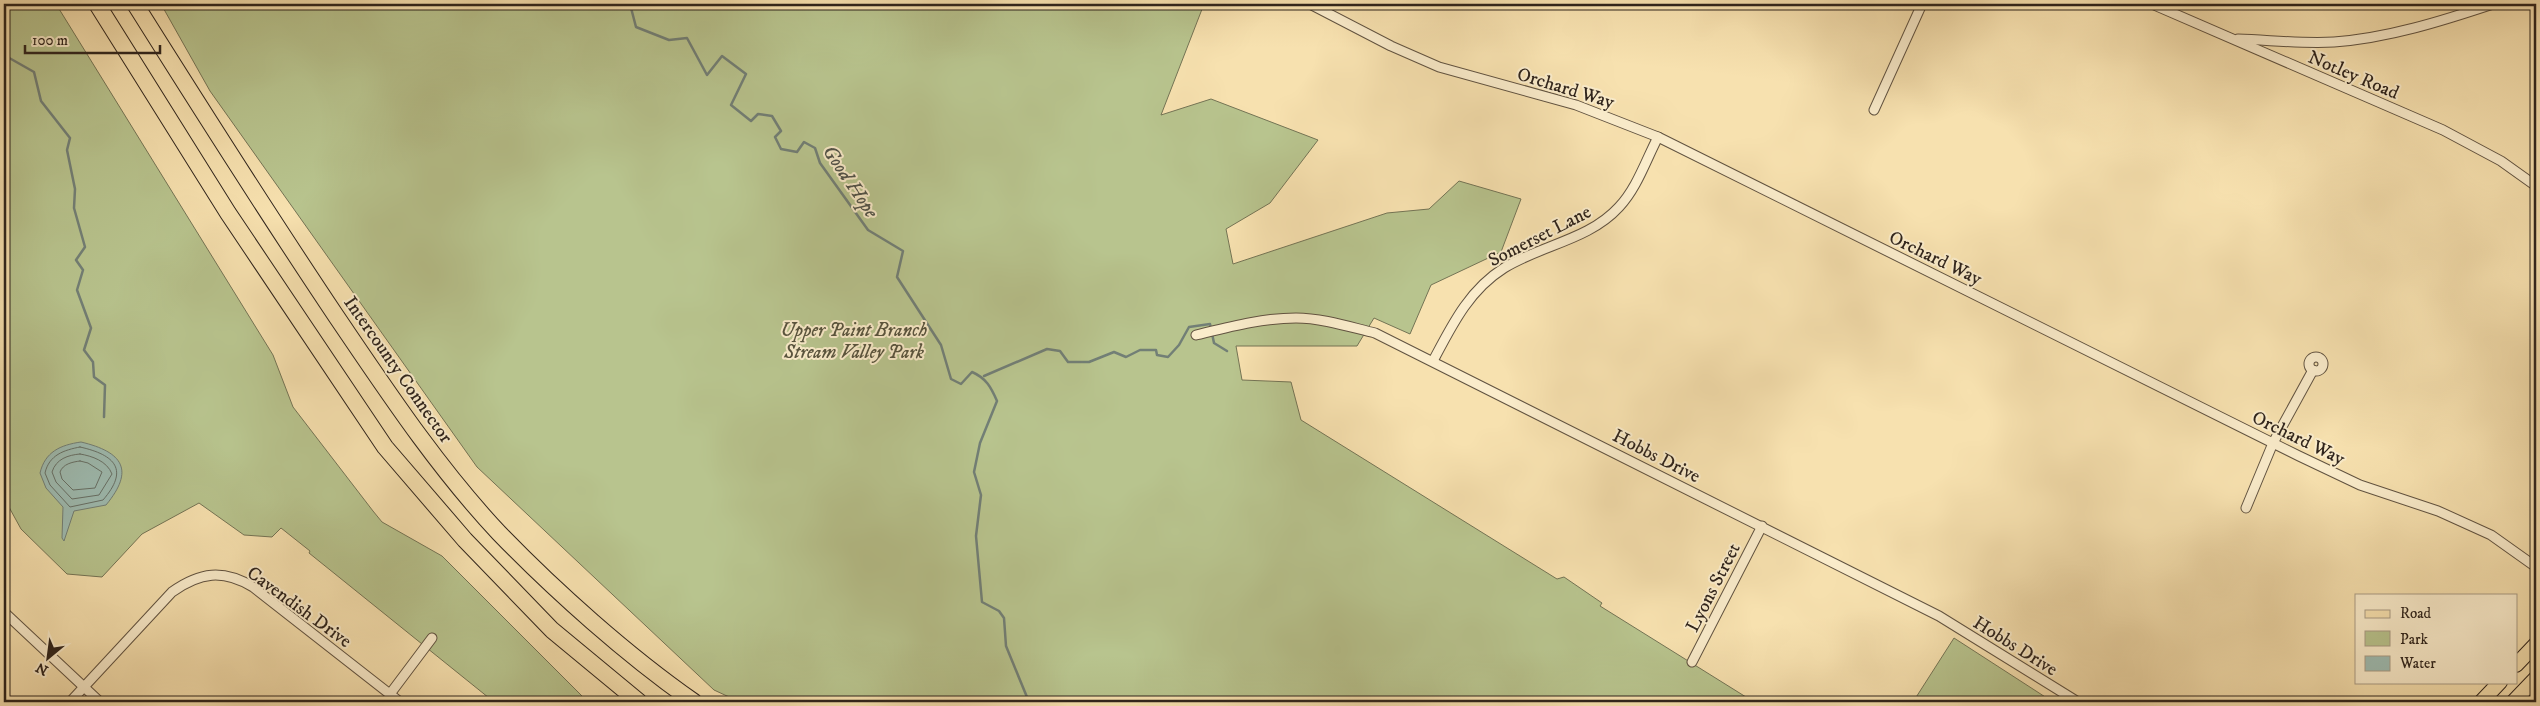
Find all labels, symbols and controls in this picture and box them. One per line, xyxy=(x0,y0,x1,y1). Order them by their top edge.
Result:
scale bar xyxy=(25,22,160,54)
text: 100 m xyxy=(32,31,68,50)
street label: Notley Road xyxy=(2305,46,2403,105)
street label: Orchard Way xyxy=(1514,63,1618,114)
water label: Good Hope xyxy=(816,141,884,224)
street label: Somerset Lane xyxy=(1484,201,1595,272)
street label: Orchard Way xyxy=(1885,226,1986,291)
street label: Intercounty Connector xyxy=(338,292,457,448)
park label: Upper Paint Branch Stream Valley Park xyxy=(781,319,928,364)
street label: Orchard Way xyxy=(2248,406,2349,471)
street label: Hobbs Drive xyxy=(1609,424,1704,488)
street label: Lyons Street xyxy=(1681,539,1746,636)
street label: Cavendish Drive xyxy=(242,562,356,653)
legend xyxy=(2355,594,2518,684)
text: Road xyxy=(2400,604,2432,623)
street label: Hobbs Drive xyxy=(1969,611,2062,681)
text: Park xyxy=(2400,630,2429,649)
north arrow xyxy=(22,634,72,684)
text: Water xyxy=(2399,654,2436,673)
text: N xyxy=(32,658,52,679)

